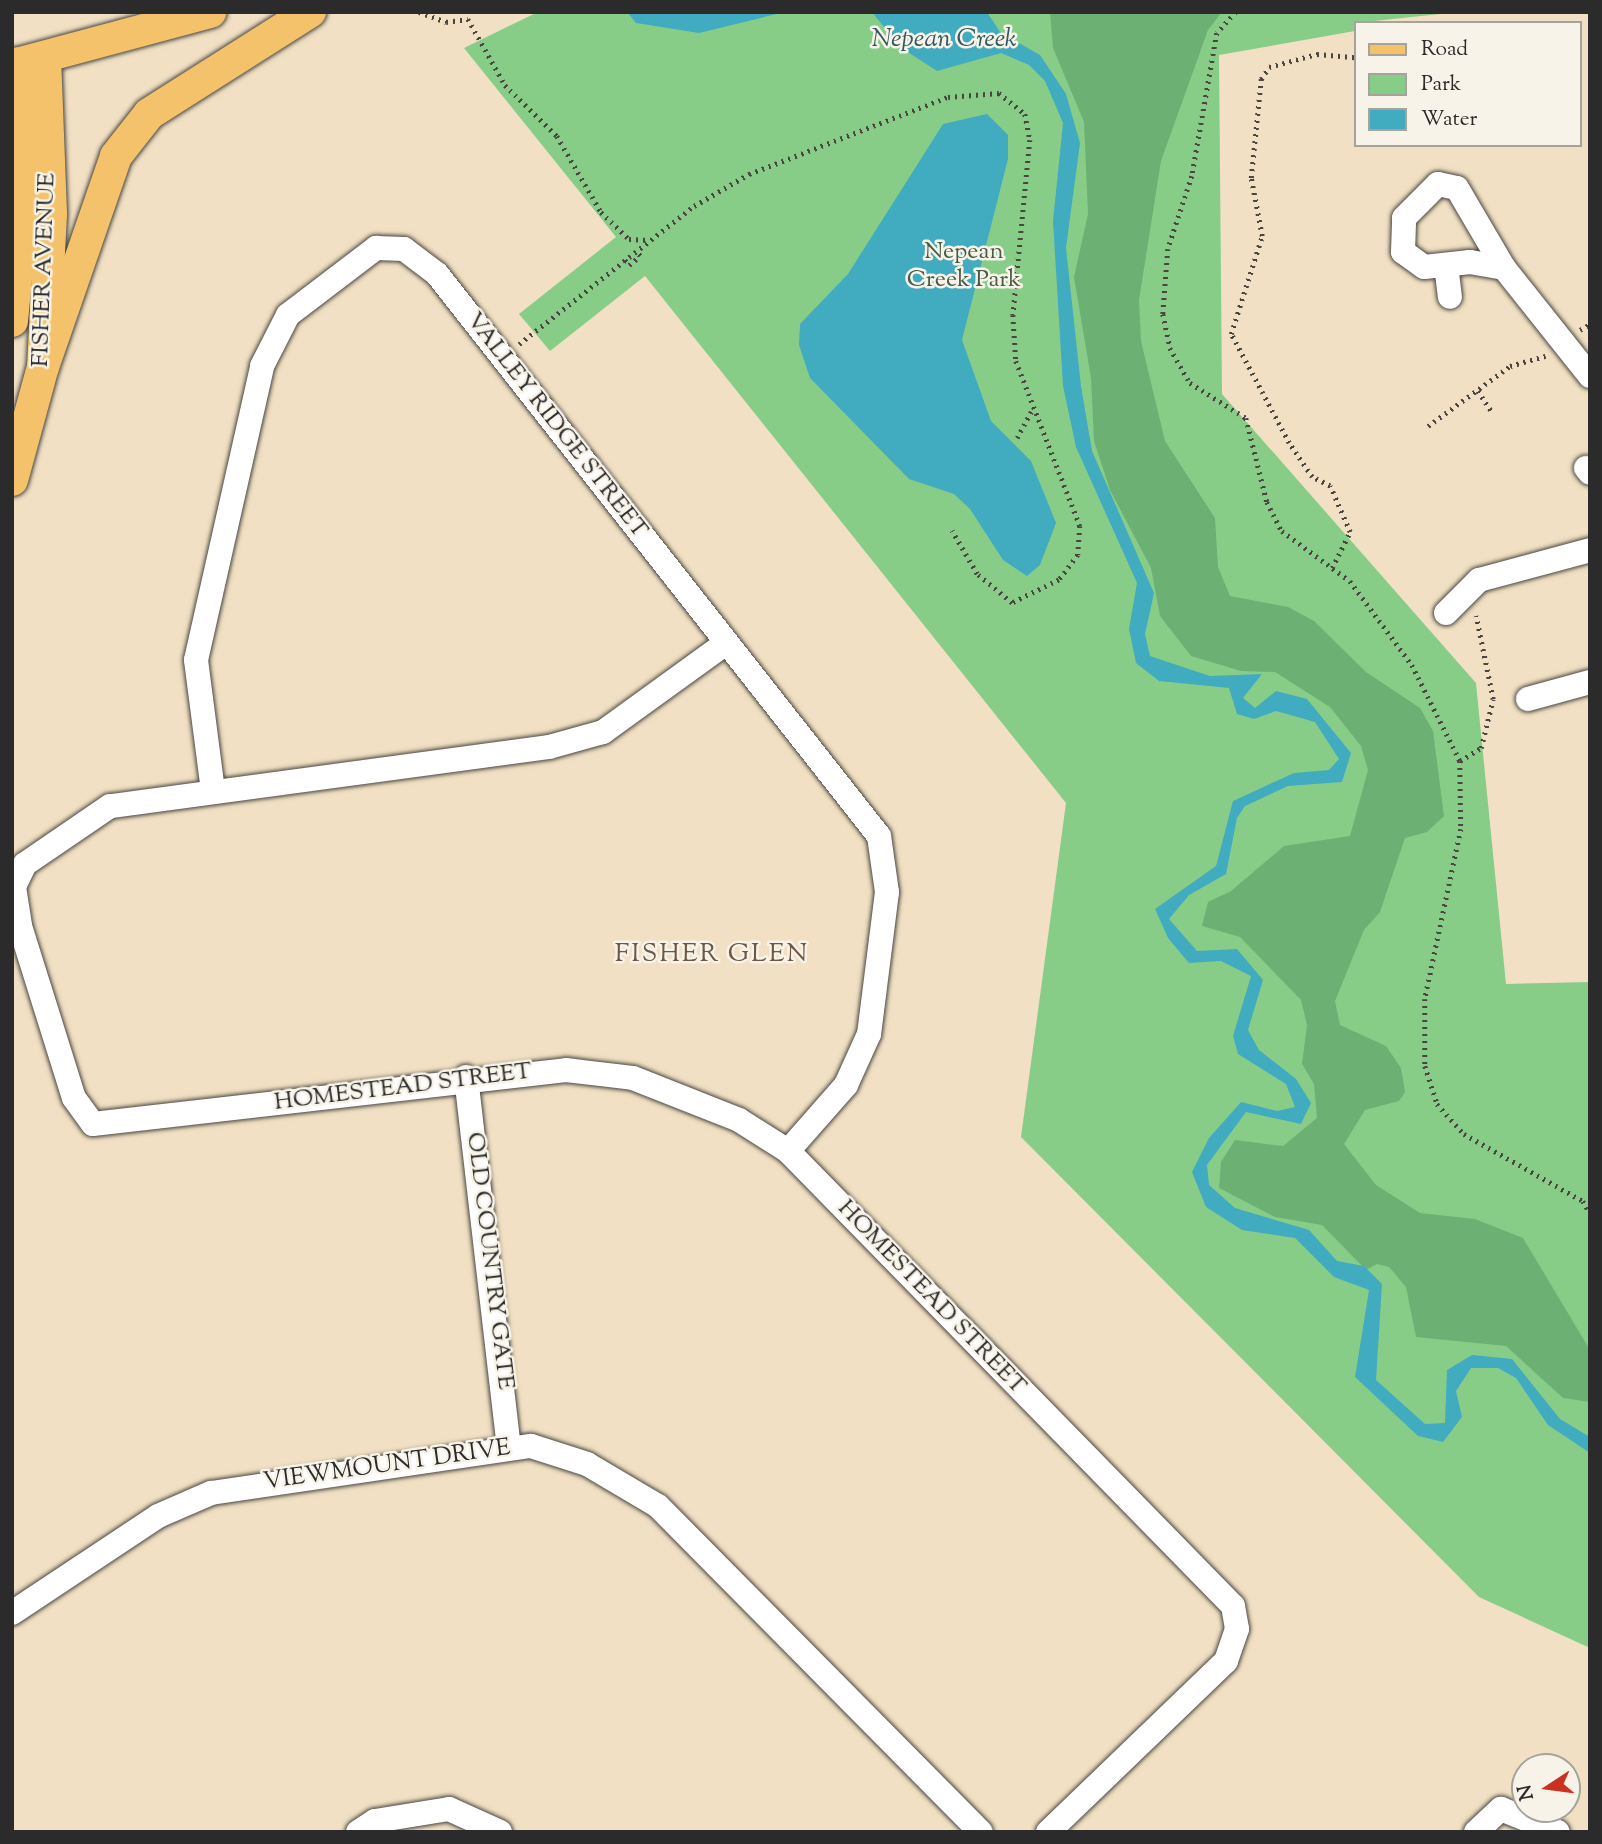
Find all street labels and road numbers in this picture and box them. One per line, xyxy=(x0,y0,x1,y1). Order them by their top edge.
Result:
street label: FISHER AVENUE xyxy=(27,172,63,368)
street label: VALLEY RIDGE STREET xyxy=(459,307,653,545)
street label: HOMESTEAD STREET xyxy=(273,1058,533,1118)
street label: OLD COUNTRY GATE xyxy=(459,1131,519,1391)
street label: HOMESTEAD STREET xyxy=(831,1195,1031,1401)
street label: VIEWMOUNT DRIVE xyxy=(262,1434,512,1498)

